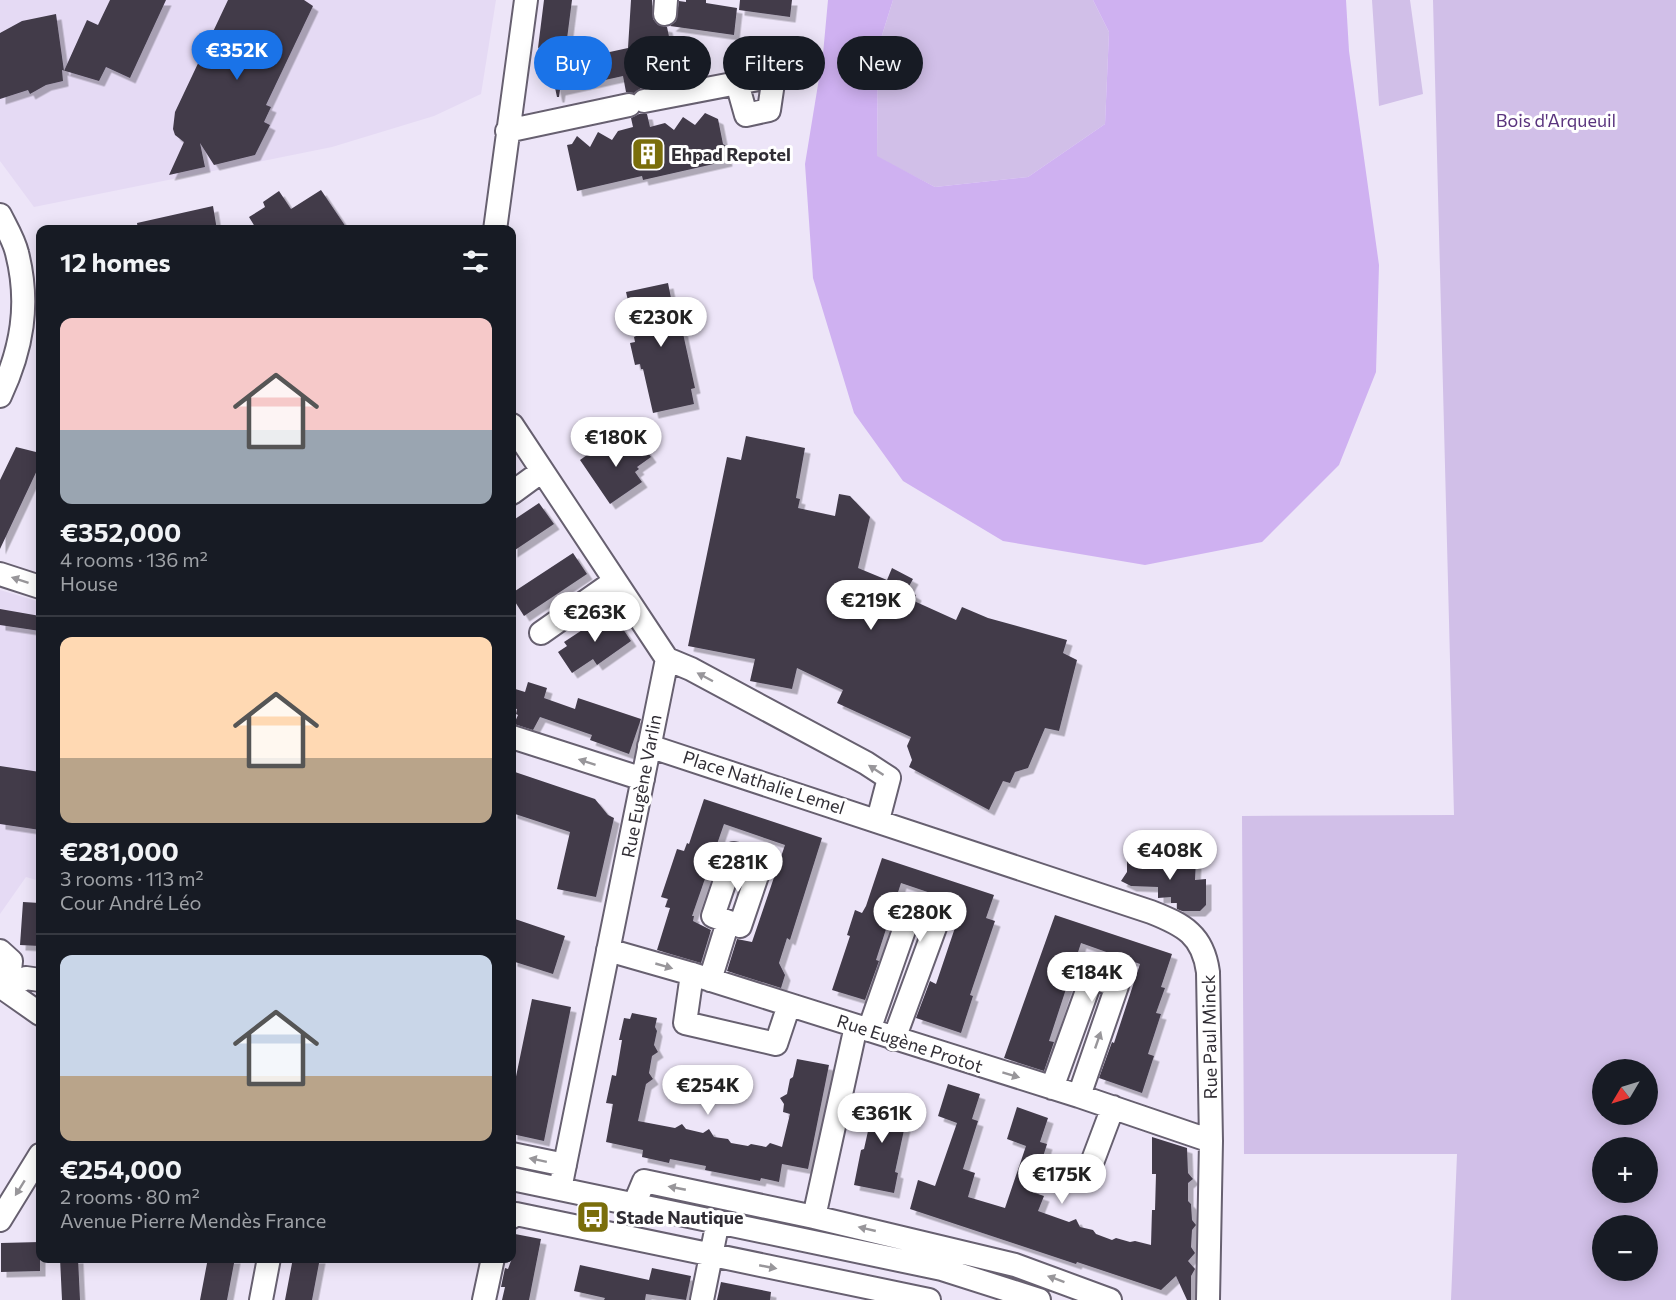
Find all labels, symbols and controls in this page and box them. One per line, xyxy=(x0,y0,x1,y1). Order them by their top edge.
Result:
pin: €352K xyxy=(195,30,279,81)
chip: Buy xyxy=(534,36,612,90)
chip: Rent xyxy=(624,36,711,90)
chip: Filters xyxy=(723,36,825,90)
chip: New xyxy=(837,36,923,90)
text: €352K xyxy=(206,37,268,61)
park label: Bois d'Arqueuil xyxy=(1496,109,1616,131)
building icon: Ehpad Repotel xyxy=(630,136,666,172)
place label: Ehpad Repotel xyxy=(671,143,791,165)
icon: filters xyxy=(459,245,492,278)
text: 12 homes xyxy=(60,246,171,277)
pin: €230K xyxy=(619,297,703,348)
text: €230K xyxy=(629,304,693,328)
icon: home xyxy=(222,357,330,465)
pin: €180K xyxy=(574,417,658,468)
text: €180K xyxy=(585,424,647,448)
text: €352,000 xyxy=(60,516,181,547)
text: 4 rooms · 136 m² xyxy=(60,547,208,571)
text: House xyxy=(60,571,118,595)
one-way arrow xyxy=(11,575,29,584)
pin: €219K xyxy=(829,580,913,631)
text: €219K xyxy=(841,587,901,611)
pin: €263K xyxy=(553,592,637,643)
text: €263K xyxy=(563,599,627,623)
one-way arrow xyxy=(696,672,713,682)
icon: home xyxy=(222,676,330,784)
street label: Rue Eugène Varlin xyxy=(616,712,666,860)
street label: Place Nathalie Lemel xyxy=(680,745,848,819)
one-way arrow xyxy=(578,756,596,766)
one-way arrow xyxy=(868,764,884,775)
pin: €408K xyxy=(1128,830,1212,881)
text: €281,000 xyxy=(60,835,179,866)
text: €408K xyxy=(1137,837,1203,861)
pin: €281K xyxy=(696,842,780,893)
text: €281K xyxy=(708,849,768,873)
text: 3 rooms · 113 m² xyxy=(60,866,204,890)
text: Cour André Léo xyxy=(60,890,201,914)
pin: €280K xyxy=(878,892,962,943)
text: €280K xyxy=(888,899,952,923)
pin: €184K xyxy=(1050,952,1134,1003)
text: €184K xyxy=(1061,959,1123,983)
one-way arrow xyxy=(655,962,673,971)
street label: Rue Paul Minck xyxy=(1197,974,1221,1099)
icon: home xyxy=(222,994,330,1102)
street label: Rue Eugène Protot xyxy=(834,1009,986,1077)
one-way arrow xyxy=(1094,1031,1103,1049)
north arrow xyxy=(1592,1059,1658,1125)
map controls xyxy=(1592,1059,1658,1281)
pin: €254K xyxy=(666,1065,750,1116)
one-way arrow xyxy=(1002,1071,1020,1080)
text: €254K xyxy=(676,1072,740,1096)
pin: €361K xyxy=(840,1093,924,1144)
text: €361K xyxy=(851,1100,913,1124)
button: + xyxy=(1592,1137,1658,1203)
text: €254,000 xyxy=(60,1153,182,1184)
pin: €175K xyxy=(1020,1154,1104,1205)
one-way arrow xyxy=(529,1155,548,1164)
text: €175K xyxy=(1032,1161,1092,1185)
one-way arrow xyxy=(15,1179,26,1196)
one-way arrow xyxy=(667,1183,686,1192)
text: 2 rooms · 80 m² xyxy=(60,1184,200,1208)
bus stop icon: Stade Nautique xyxy=(575,1199,611,1235)
place label: Stade Nautique xyxy=(616,1206,743,1228)
text: Avenue Pierre Mendès France xyxy=(60,1208,326,1232)
button: − xyxy=(1592,1215,1658,1281)
one-way arrow xyxy=(858,1224,876,1234)
one-way arrow xyxy=(759,1262,778,1272)
one-way arrow xyxy=(1046,1274,1064,1284)

